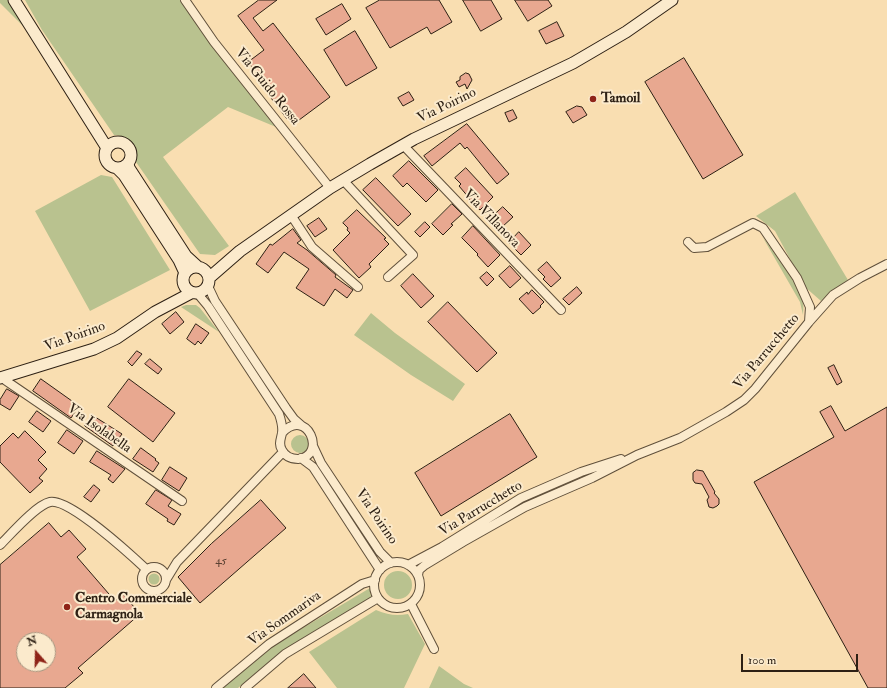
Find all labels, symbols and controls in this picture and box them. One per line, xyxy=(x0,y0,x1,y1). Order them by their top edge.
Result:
street label: Via Guido Rossa xyxy=(231,45,303,129)
street label: Via Poirino xyxy=(415,85,479,127)
place label: Tamoil xyxy=(601,91,640,107)
marker: Tamoil xyxy=(588,94,598,104)
street label: Via Villanova xyxy=(459,186,523,252)
street label: Via Parrucchetto xyxy=(730,311,804,393)
street label: Via Poirino xyxy=(42,318,108,356)
street label: Via Isolabella xyxy=(64,401,134,457)
street label: Via Parrucchetto xyxy=(436,478,526,540)
street label: Via Poirino xyxy=(351,486,401,548)
house number: 45 xyxy=(215,554,227,568)
street label: Via Sommariva xyxy=(245,588,325,650)
place label: Centro Commerciale Carmagnola xyxy=(75,591,192,624)
marker: Centro Commerciale Carmagnola xyxy=(62,602,72,612)
north arrow xyxy=(16,632,56,672)
text: N xyxy=(25,633,39,649)
scale bar xyxy=(743,646,860,672)
text: 100 m xyxy=(748,653,776,668)

